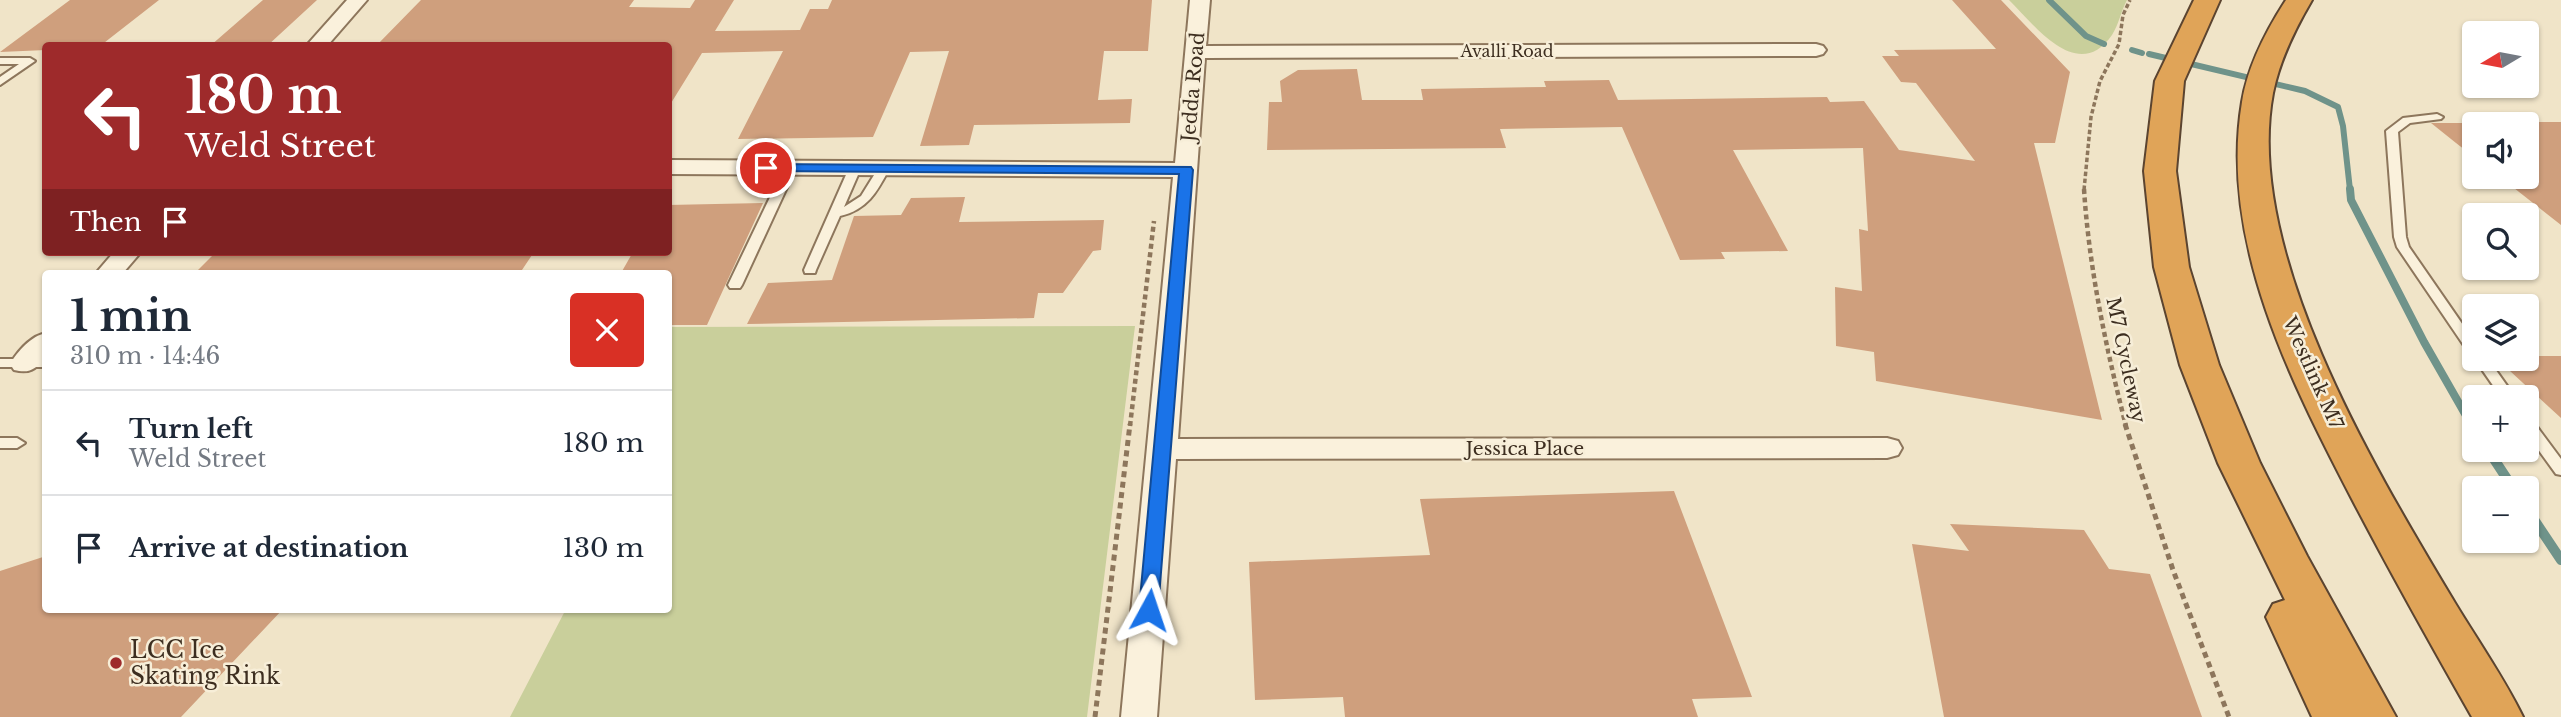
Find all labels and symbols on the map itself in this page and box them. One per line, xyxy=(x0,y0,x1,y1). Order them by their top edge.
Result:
north arrow xyxy=(2462,21,2539,98)
street label: Jedda Road xyxy=(1176,31,1209,146)
street label: Avalli Road xyxy=(1460,41,1554,61)
pin xyxy=(736,138,796,198)
street label: M7 Cycleway xyxy=(2101,295,2151,425)
street label: Westlink M7 xyxy=(2278,312,2348,433)
street label: Jessica Place xyxy=(1463,437,1584,460)
position arrow xyxy=(1112,573,1186,647)
place label: LCC Ice Skating Rink xyxy=(130,636,281,690)
marker: LCC Ice Skating Rink xyxy=(108,655,124,671)

